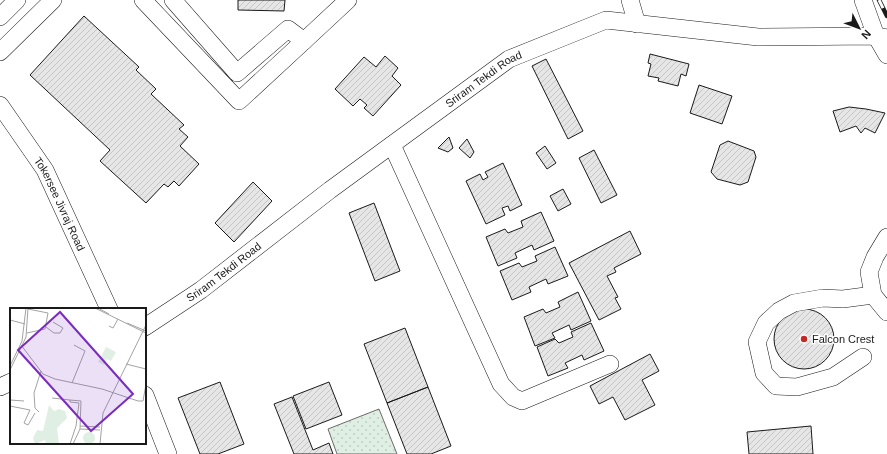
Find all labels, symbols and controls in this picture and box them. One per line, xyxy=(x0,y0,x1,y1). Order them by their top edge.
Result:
north arrow xyxy=(839,8,879,48)
text: N xyxy=(859,28,874,42)
street label: Sriram Tekdi Road xyxy=(443,49,523,110)
street label: Tokersee Jivraj Road xyxy=(32,155,87,253)
street label: Sriram Tekdi Road xyxy=(184,240,263,304)
inset map xyxy=(10,308,146,444)
place label: Falcon Crest xyxy=(812,333,874,345)
marker: Falcon Crest xyxy=(799,334,809,344)

